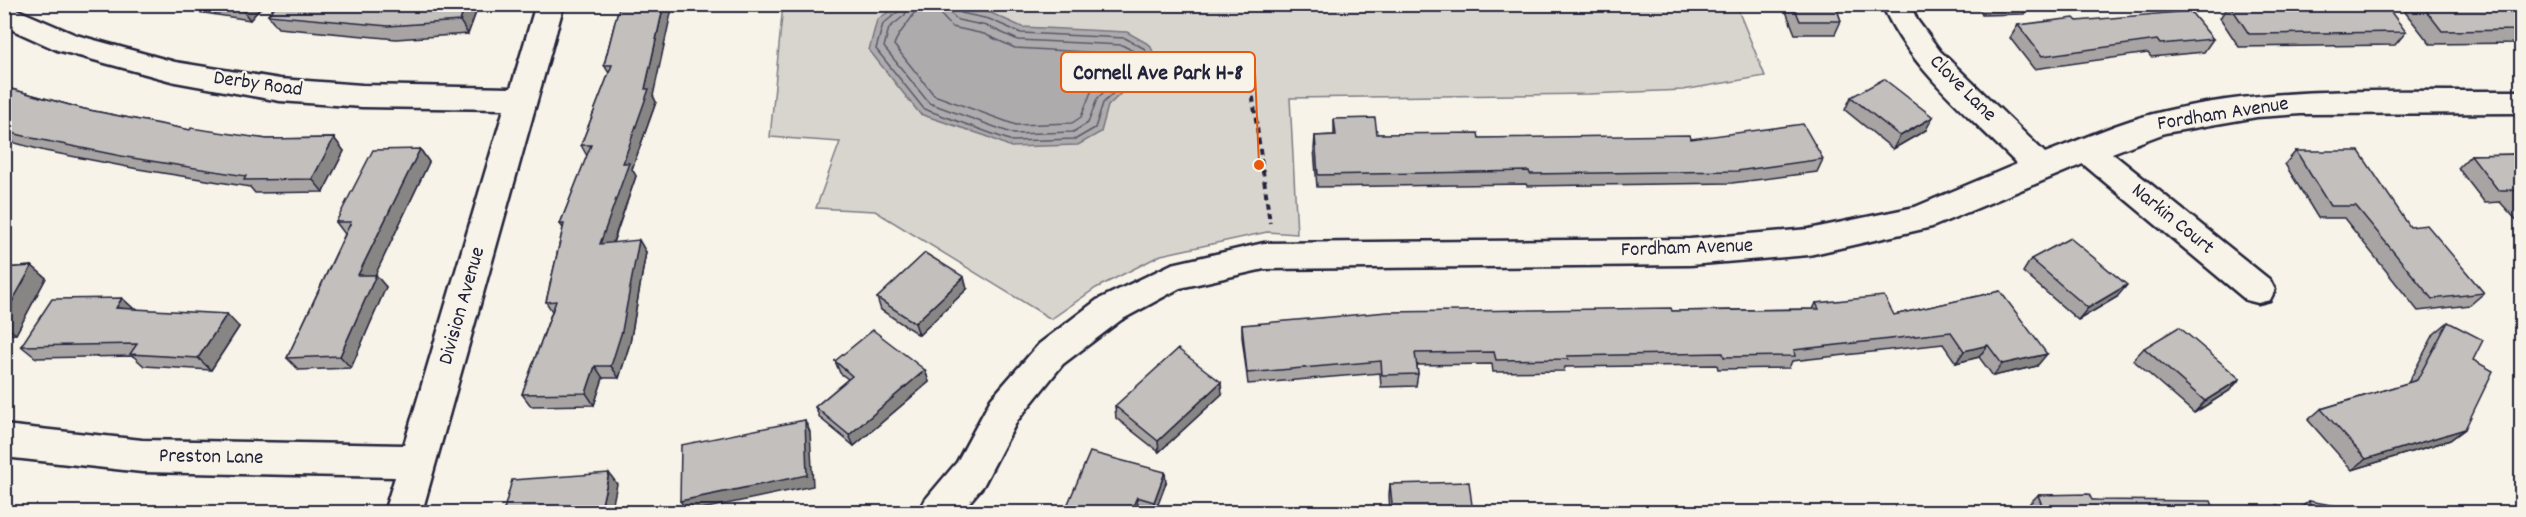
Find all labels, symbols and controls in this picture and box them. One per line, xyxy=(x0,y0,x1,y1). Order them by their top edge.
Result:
street label: Clove Lane xyxy=(1921,48,2003,130)
callout: Cornell Ave Park H-8 xyxy=(1061,52,1255,92)
text: Cornell Ave Park H-8 xyxy=(1073,59,1243,90)
street label: Derby Road xyxy=(212,64,304,106)
street label: Fordham Avenue xyxy=(2155,90,2291,140)
street label: Narkin Court xyxy=(2124,177,2220,263)
street label: Fordham Avenue xyxy=(1620,232,1754,266)
street label: Division Avenue xyxy=(432,244,494,368)
street label: Preston Lane xyxy=(159,442,263,474)

